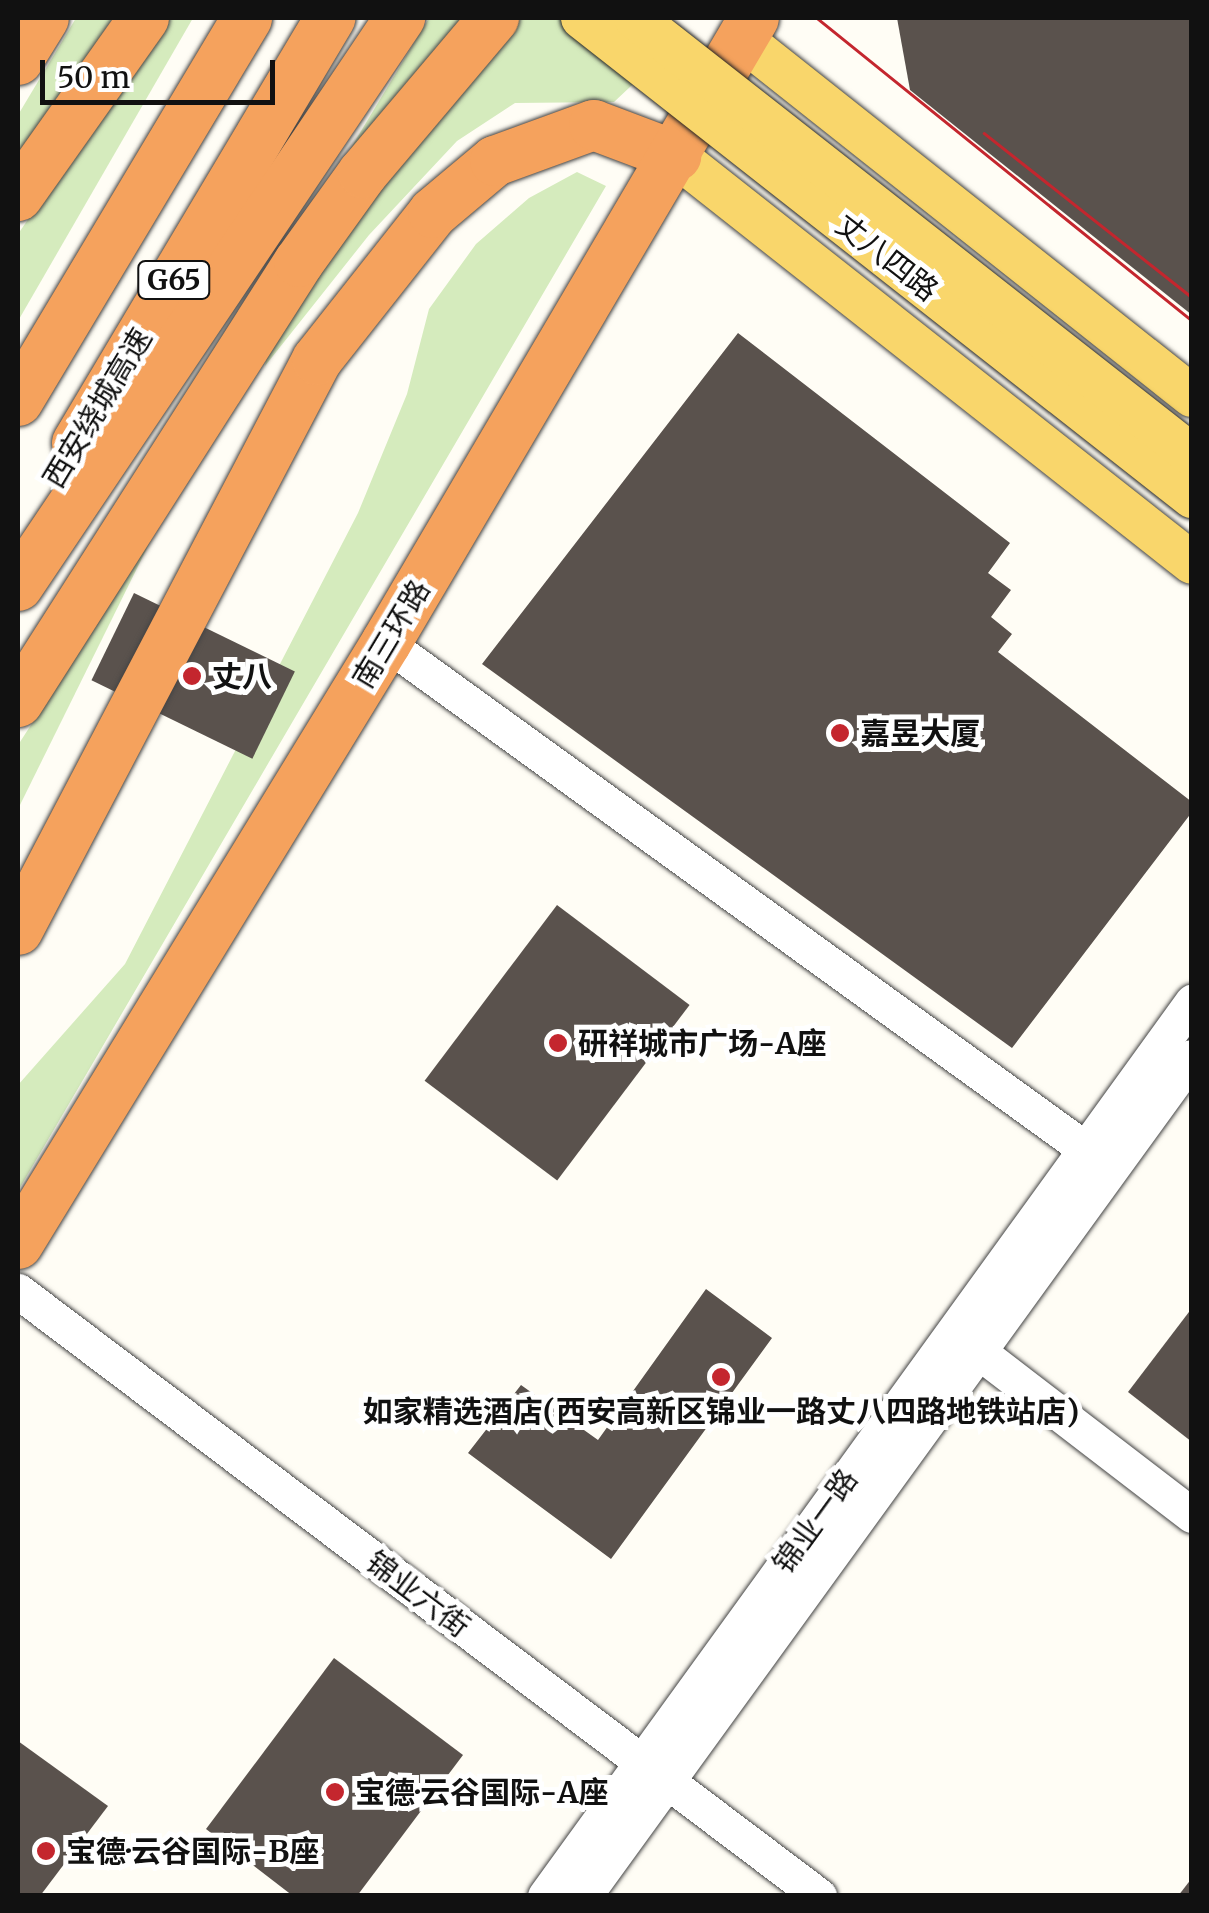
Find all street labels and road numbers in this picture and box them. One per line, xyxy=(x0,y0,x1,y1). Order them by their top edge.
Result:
street label: 丈八四路 xyxy=(829,206,945,308)
road number: G65 xyxy=(136,257,212,303)
street label: 西安绕城高速 xyxy=(35,322,159,494)
street label: 南三环路 xyxy=(345,573,437,695)
street label: 锦业一路 xyxy=(765,1462,865,1580)
street label: 锦业六街 xyxy=(359,1544,477,1644)

